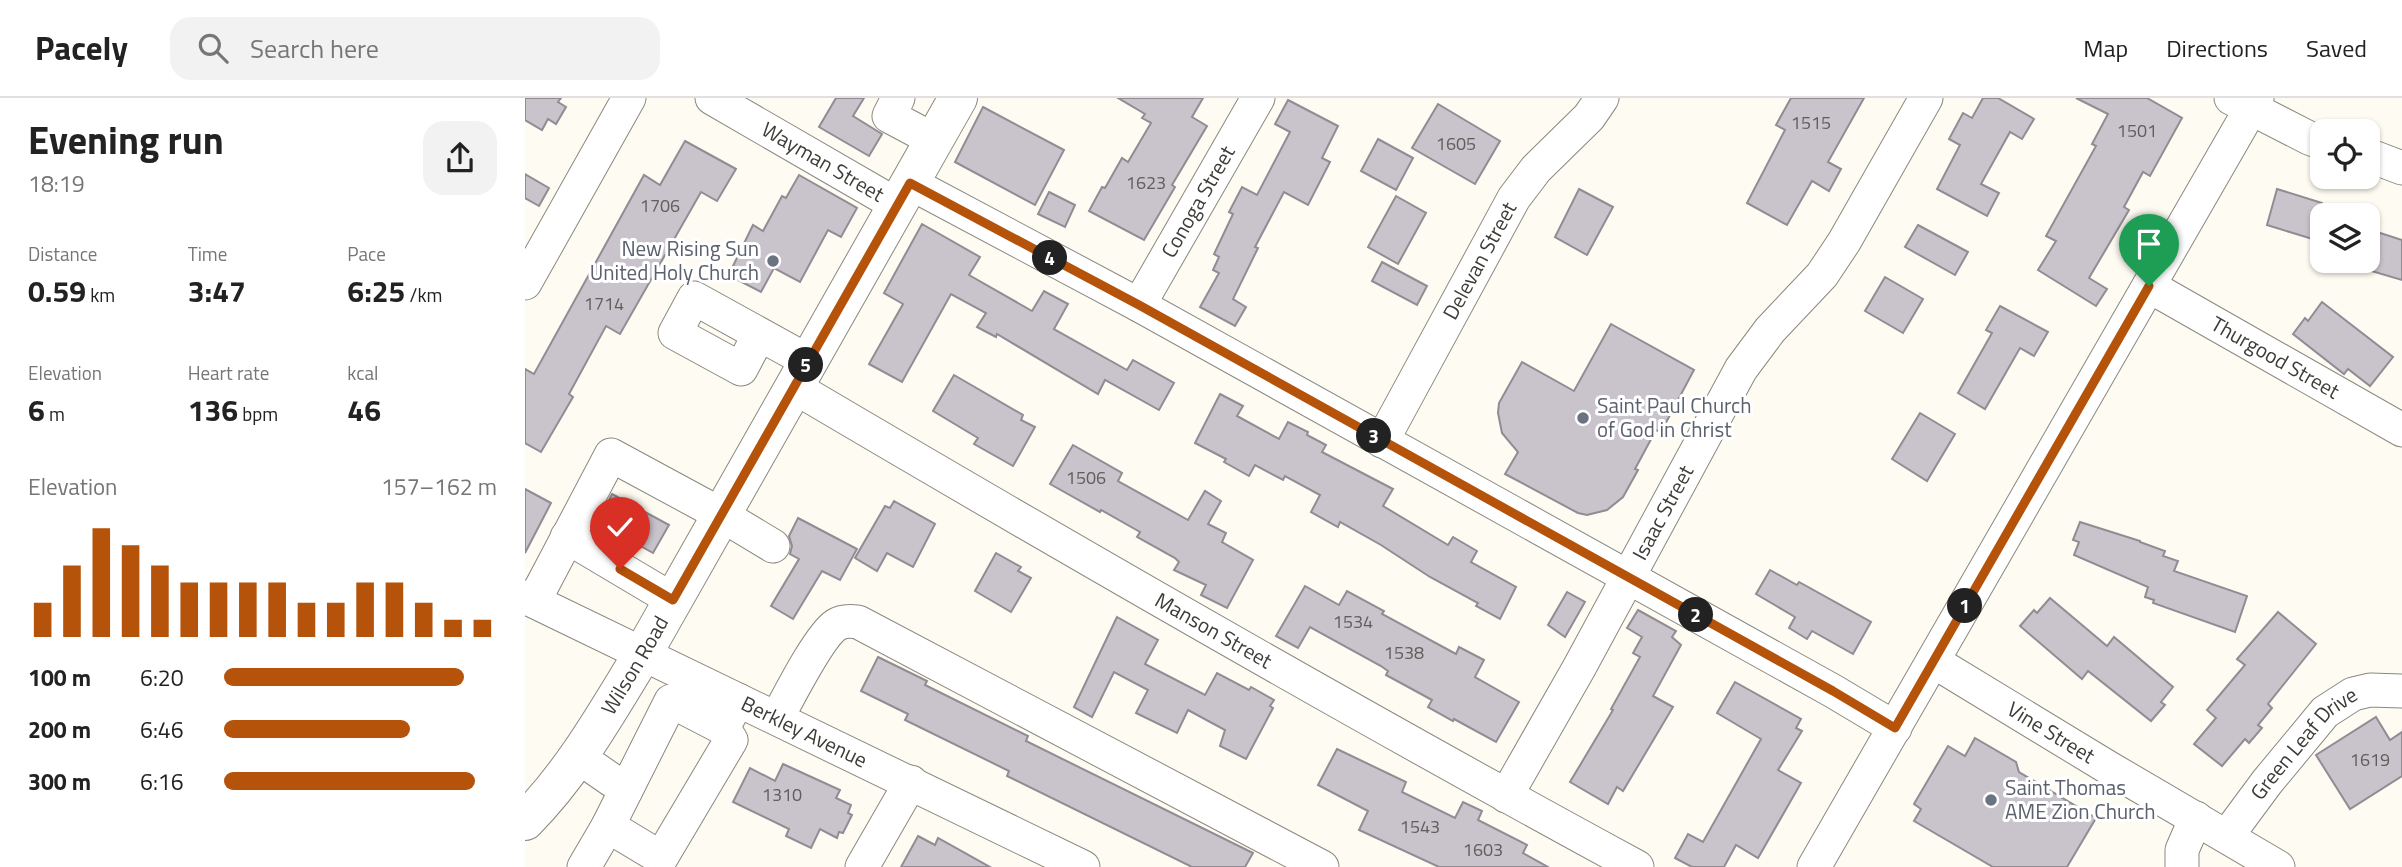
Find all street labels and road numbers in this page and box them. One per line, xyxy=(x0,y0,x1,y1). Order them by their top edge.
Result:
street label: Wayman Street xyxy=(756,113,891,210)
street label: Conoga Street xyxy=(1152,139,1243,263)
street label: Delevan Street xyxy=(1434,195,1524,325)
street label: Thurgood Street xyxy=(2205,307,2346,407)
street label: Isaac Street xyxy=(1623,458,1701,566)
street label: Manson Street xyxy=(1149,584,1279,676)
street label: Wilson Road xyxy=(592,610,676,721)
street label: Green Leaf Drive xyxy=(2242,678,2363,806)
street label: Berkley Avenue xyxy=(736,687,873,775)
street label: Vine Street xyxy=(2001,693,2102,771)

